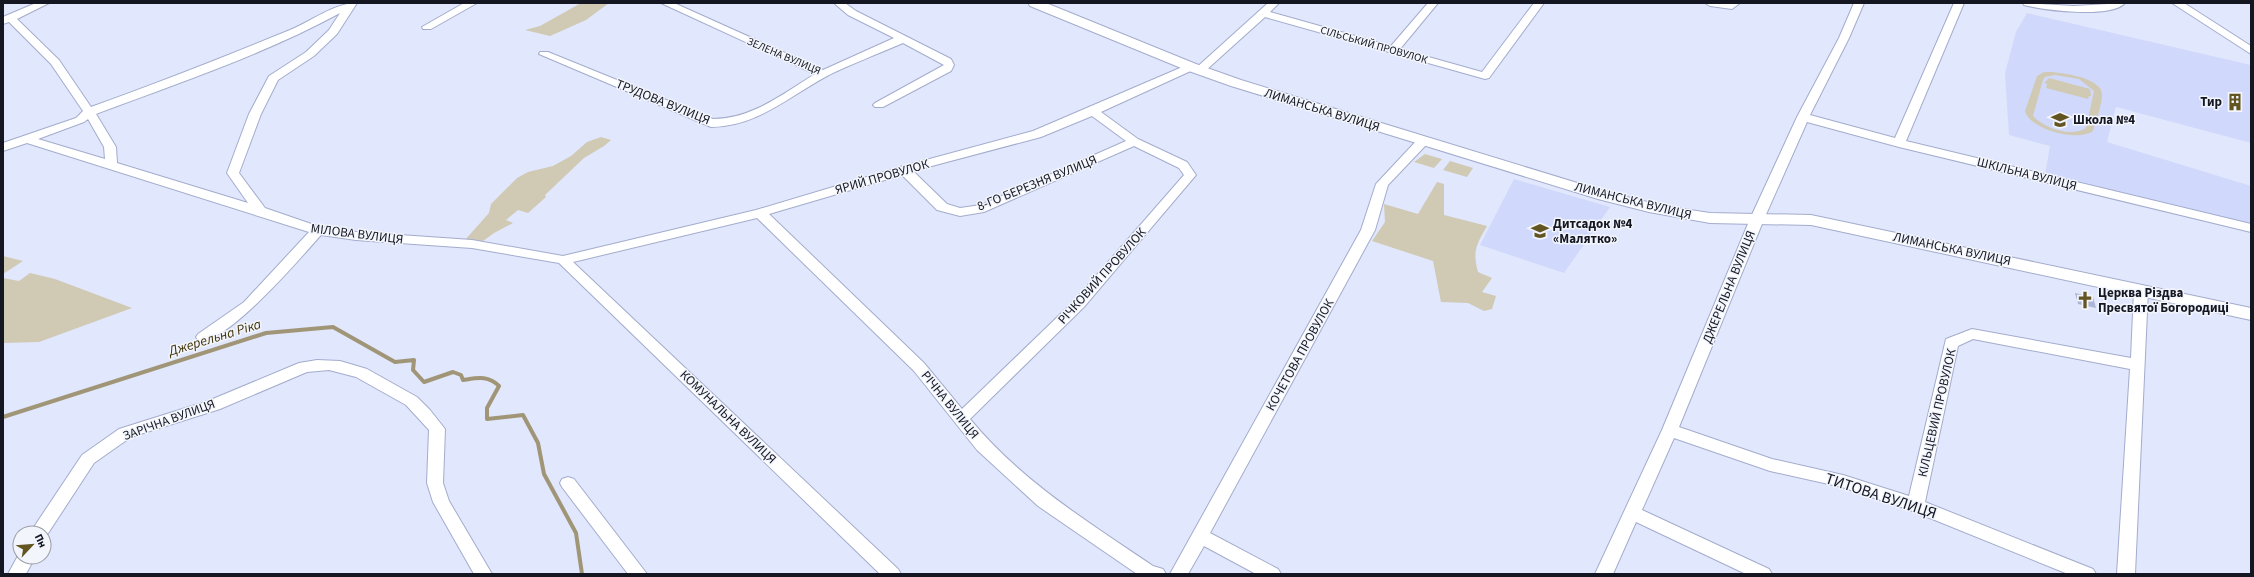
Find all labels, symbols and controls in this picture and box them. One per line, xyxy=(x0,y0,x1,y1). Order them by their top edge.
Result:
street label: СІЛЬСЬКИЙ ПРОВУЛОК xyxy=(1319,23,1430,68)
street label: ЗЕЛЕНА ВУЛИЦЯ xyxy=(745,34,823,78)
street label: ТРУДОВА ВУЛИЦЯ xyxy=(613,75,713,129)
street label: ЛИМАНСЬКА ВУЛИЦЯ xyxy=(1262,84,1382,136)
building icon: Тир xyxy=(2225,92,2245,112)
place label: Тир xyxy=(2200,93,2222,111)
school or university icon: Школа №4 xyxy=(2050,110,2070,130)
place label: Школа №4 xyxy=(2073,111,2135,129)
street label: 8-ГО БЕРЕЗНЯ ВУЛИЦЯ xyxy=(974,151,1100,215)
street label: ШКІЛЬНА ВУЛИЦЯ xyxy=(1975,153,2079,195)
street label: ЯРИЙ ПРОВУЛОК xyxy=(833,155,931,199)
street label: ЛИМАНСЬКА ВУЛИЦЯ xyxy=(1573,178,1693,224)
place label: Дитсадок №4 «Малятко» xyxy=(1553,215,1633,248)
street label: МІЛОВА ВУЛИЦЯ xyxy=(310,219,404,249)
school or university icon: Дитсадок №4 «Малятко» xyxy=(1530,221,1550,241)
street label: РІЧКОВИЙ ПРОВУЛОК xyxy=(1054,224,1151,328)
street label: ДЖЕРЕЛЬНА ВУЛИЦЯ xyxy=(1698,228,1760,346)
street label: ЛИМАНСЬКА ВУЛИЦЯ xyxy=(1891,228,2013,270)
place label: Церква Різдва Пресвятої Богородиці xyxy=(2098,284,2229,317)
church icon: Церква Різдва Пресвятої Богородиці xyxy=(2075,290,2095,310)
street label: КОЧЕТОВА ПРОВУЛОК xyxy=(1262,295,1339,414)
water label: Джерельна Ріка xyxy=(165,314,264,362)
street label: КІЛЬЦЕВИЙ ПРОВУЛОК xyxy=(1913,347,1961,479)
street label: КОМУНАЛЬНА ВУЛИЦЯ xyxy=(676,366,780,468)
street label: РІЧНА ВУЛИЦЯ xyxy=(917,367,983,443)
street label: ЗАРІЧНА ВУЛИЦЯ xyxy=(120,395,218,445)
street label: ТИТОВА ВУЛИЦЯ xyxy=(1822,468,1940,524)
north arrow xyxy=(12,525,52,565)
text: Пн xyxy=(31,531,50,550)

